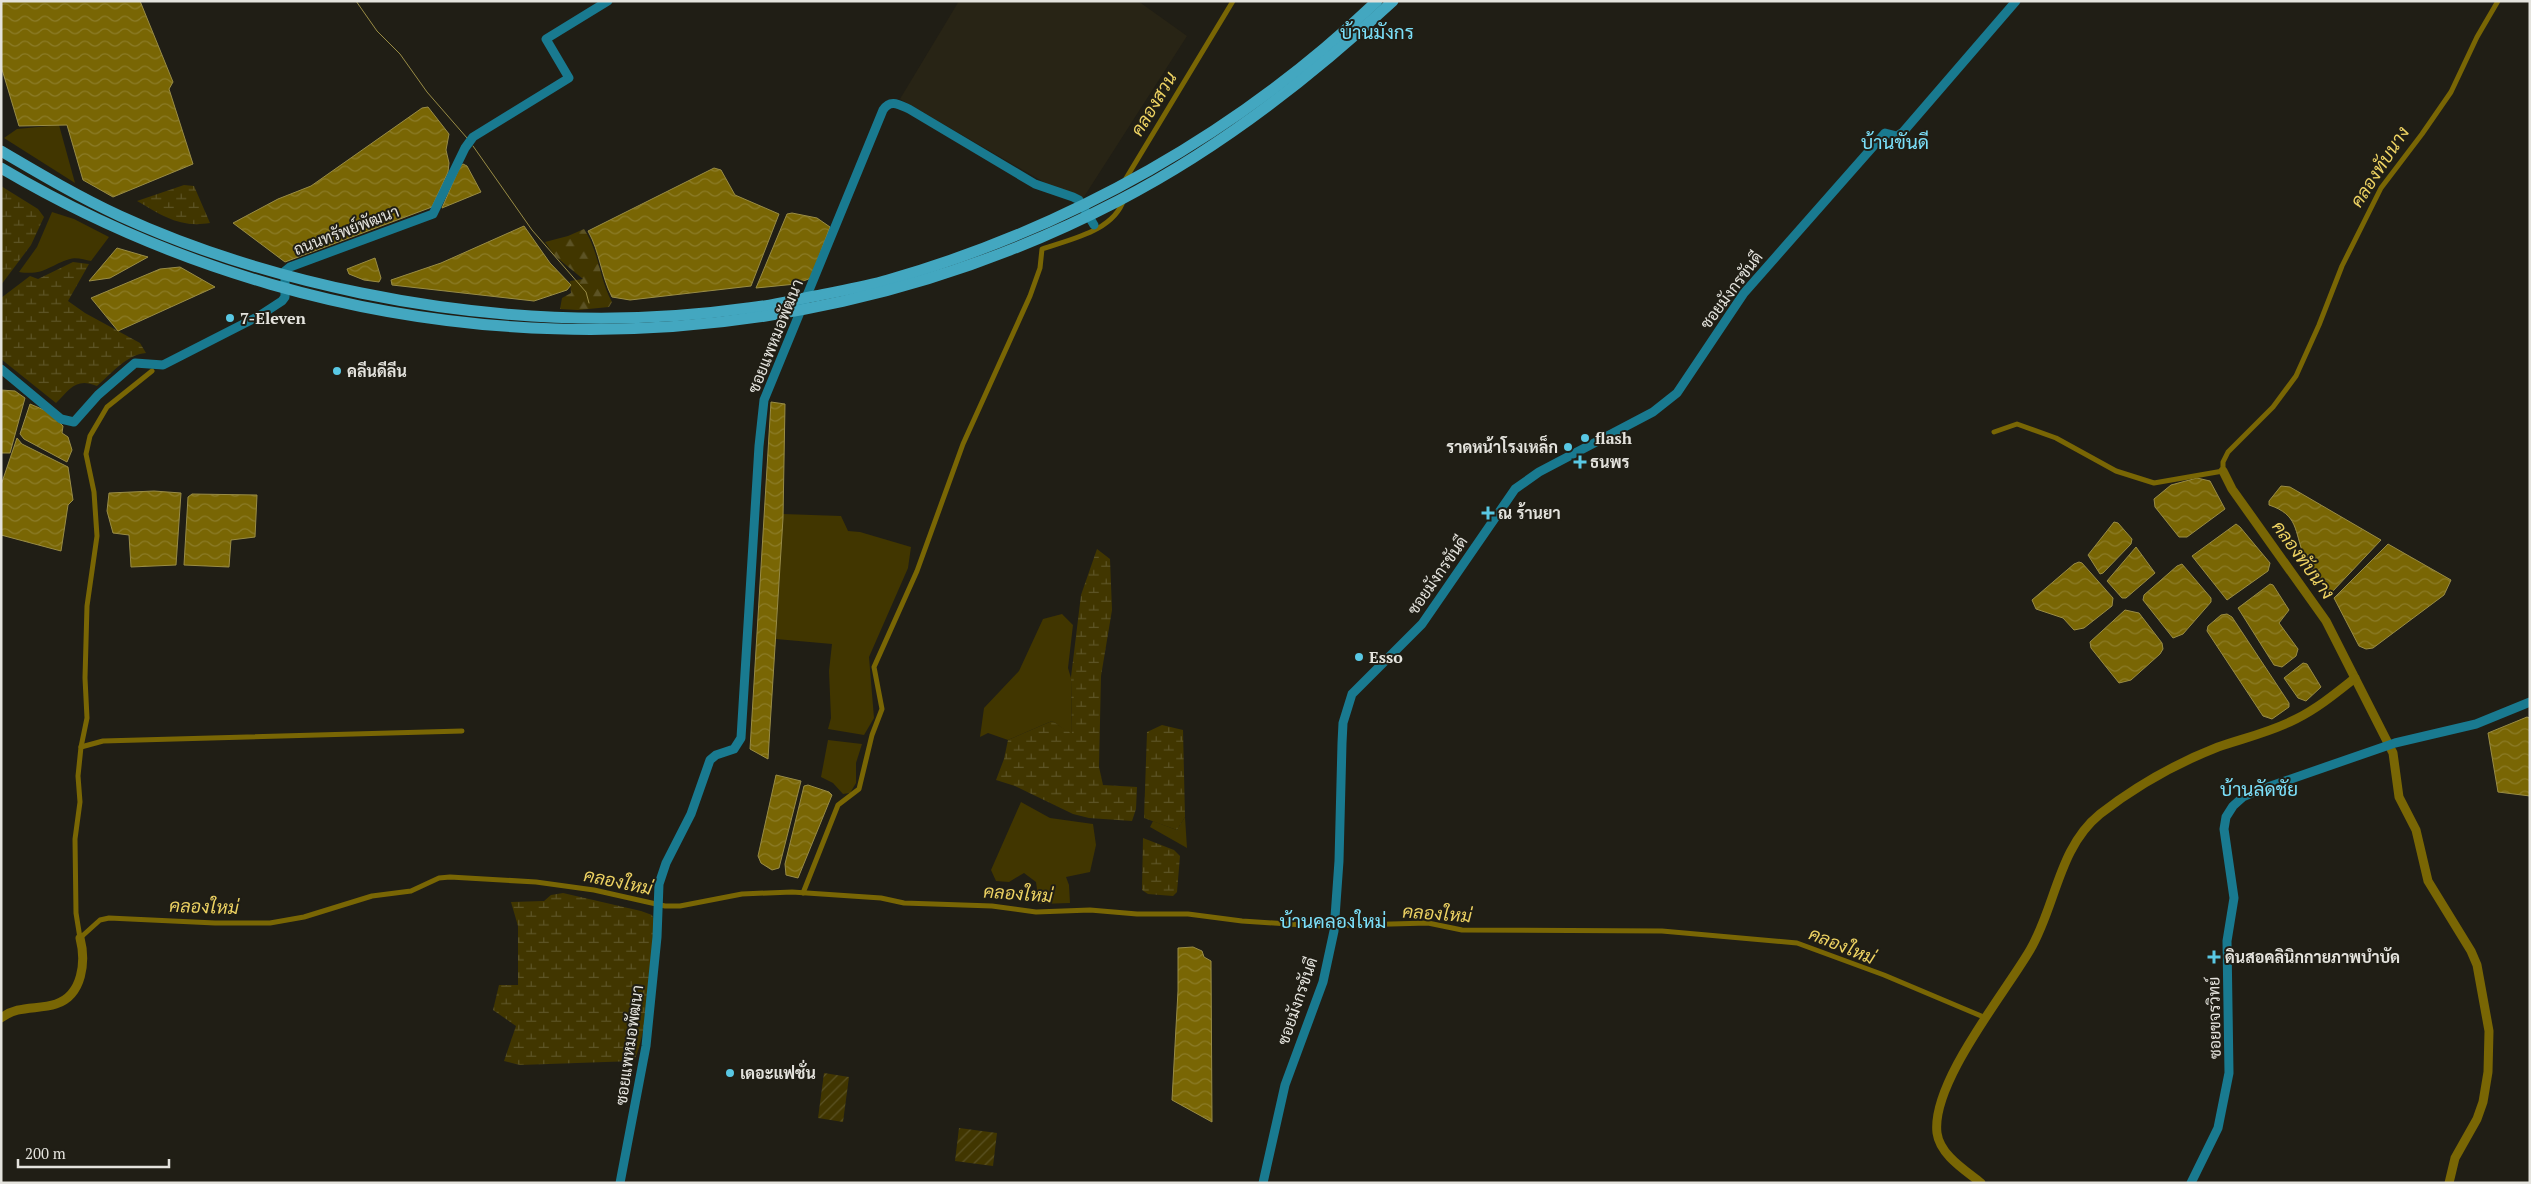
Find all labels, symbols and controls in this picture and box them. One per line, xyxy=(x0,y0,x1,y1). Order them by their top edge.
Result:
district label: บ้านมังกร xyxy=(1340,19,1414,44)
water label: คลองสวน xyxy=(1125,66,1182,140)
water label: คลองทับนาง xyxy=(2344,121,2414,212)
district label: บ้านขันดี xyxy=(1861,129,1929,154)
street label: ถนนทรัพย์พัฒนา xyxy=(290,199,402,260)
street label: ซอยมังกรขันดี xyxy=(1695,247,1767,333)
street label: ซอยแพหมอพัฒนา xyxy=(742,276,808,396)
place label: 7-Eleven xyxy=(240,307,307,329)
marker: 7-Eleven xyxy=(224,312,236,324)
place label: คลีนดีลีน xyxy=(347,360,407,382)
marker: คลีนดีลีน xyxy=(331,365,343,377)
place label: flash xyxy=(1595,427,1633,449)
marker: flash xyxy=(1579,432,1591,444)
place label: ราดหน้าโรงเหล็ก xyxy=(1446,434,1558,458)
marker: ราดหน้าโรงเหล็ก xyxy=(1562,441,1574,453)
place label: ธนพร xyxy=(1590,451,1630,473)
marker: ธนพร xyxy=(1574,456,1586,468)
place label: ณ ร้านยา xyxy=(1498,502,1561,524)
marker: ณ ร้านยา xyxy=(1482,507,1494,519)
water label: คลองทับนาง xyxy=(2267,515,2341,604)
street label: ซอยมังกรขันดี xyxy=(1402,531,1472,619)
place label: Esso xyxy=(1369,646,1403,668)
marker: Esso xyxy=(1353,651,1365,663)
district label: บ้านลัดชัย xyxy=(2220,776,2298,801)
water label: คลองใหม่ xyxy=(582,862,656,900)
water label: คลองใหม่ xyxy=(983,879,1055,907)
water label: คลองใหม่ xyxy=(169,893,240,919)
water label: คลองใหม่ xyxy=(1402,899,1474,927)
district label: บ้านคลองใหม่ xyxy=(1280,908,1386,933)
water label: คลองใหม่ xyxy=(1806,921,1880,970)
place label: ดินสอคลินิกกายภาพบำบัด xyxy=(2225,946,2400,968)
marker: ดินสอคลินิกกายภาพบำบัด xyxy=(2207,950,2221,964)
street label: ซอยมังกรขันดี xyxy=(1272,954,1322,1048)
street label: ซอยขจรวิทย์ xyxy=(2201,977,2226,1059)
street label: ซอยแพหมอพัฒนา xyxy=(610,983,648,1107)
place label: เดอะแฟชั่น xyxy=(740,1059,816,1084)
marker: เดอะแฟชั่น xyxy=(724,1067,736,1079)
scale bar xyxy=(18,1136,169,1168)
text: 200 m xyxy=(25,1143,66,1163)

